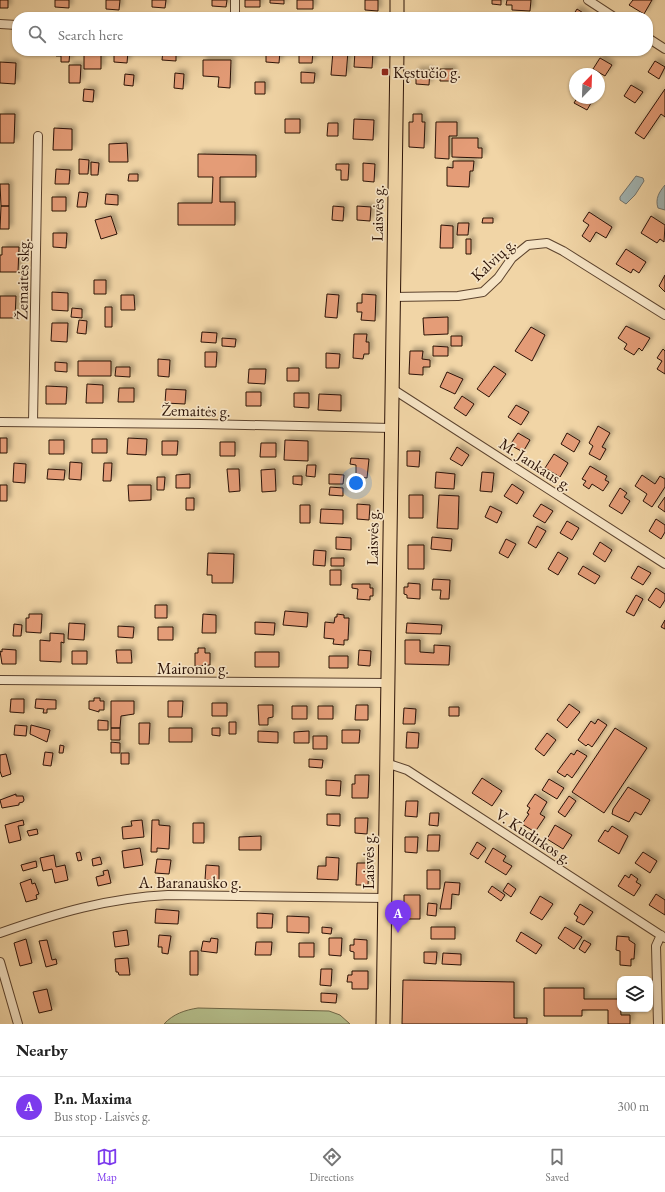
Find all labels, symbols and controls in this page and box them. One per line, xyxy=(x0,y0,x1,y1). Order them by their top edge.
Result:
search box xyxy=(12,12,653,56)
icon: search xyxy=(26,23,48,45)
text: Search here xyxy=(58,25,123,44)
place label: Kęstučio g. xyxy=(393,62,461,83)
marker: Kęstučio g. xyxy=(380,67,390,77)
north arrow xyxy=(569,68,605,104)
street label: Laisvės g. xyxy=(367,184,388,242)
street label: Kalvių g. xyxy=(466,233,520,286)
street label: Žemaitės skg. xyxy=(11,238,34,320)
street label: Žemaitės g. xyxy=(161,399,231,422)
street label: M. Jankaus g. xyxy=(495,433,576,496)
your location xyxy=(346,473,366,493)
street label: Laisvės g. xyxy=(362,508,383,566)
street label: Maironio g. xyxy=(157,658,229,679)
street label: V. Kudirkos g. xyxy=(491,804,576,869)
street label: Laisvės g. xyxy=(358,833,379,889)
street label: A. Baranausko g. xyxy=(137,872,242,893)
pin: A xyxy=(385,900,411,933)
map controls xyxy=(617,976,653,1012)
button: layers xyxy=(617,976,653,1012)
text: Nearby xyxy=(16,1039,68,1061)
text: P.n. Maxima xyxy=(54,1089,132,1108)
text: A xyxy=(24,1098,34,1115)
text: 300 m xyxy=(618,1098,649,1115)
text: Bus stop · Laisvės g. xyxy=(54,1108,151,1125)
tab: Map xyxy=(96,1146,118,1184)
tab: Directions xyxy=(310,1146,354,1184)
tab: Saved xyxy=(546,1146,569,1184)

